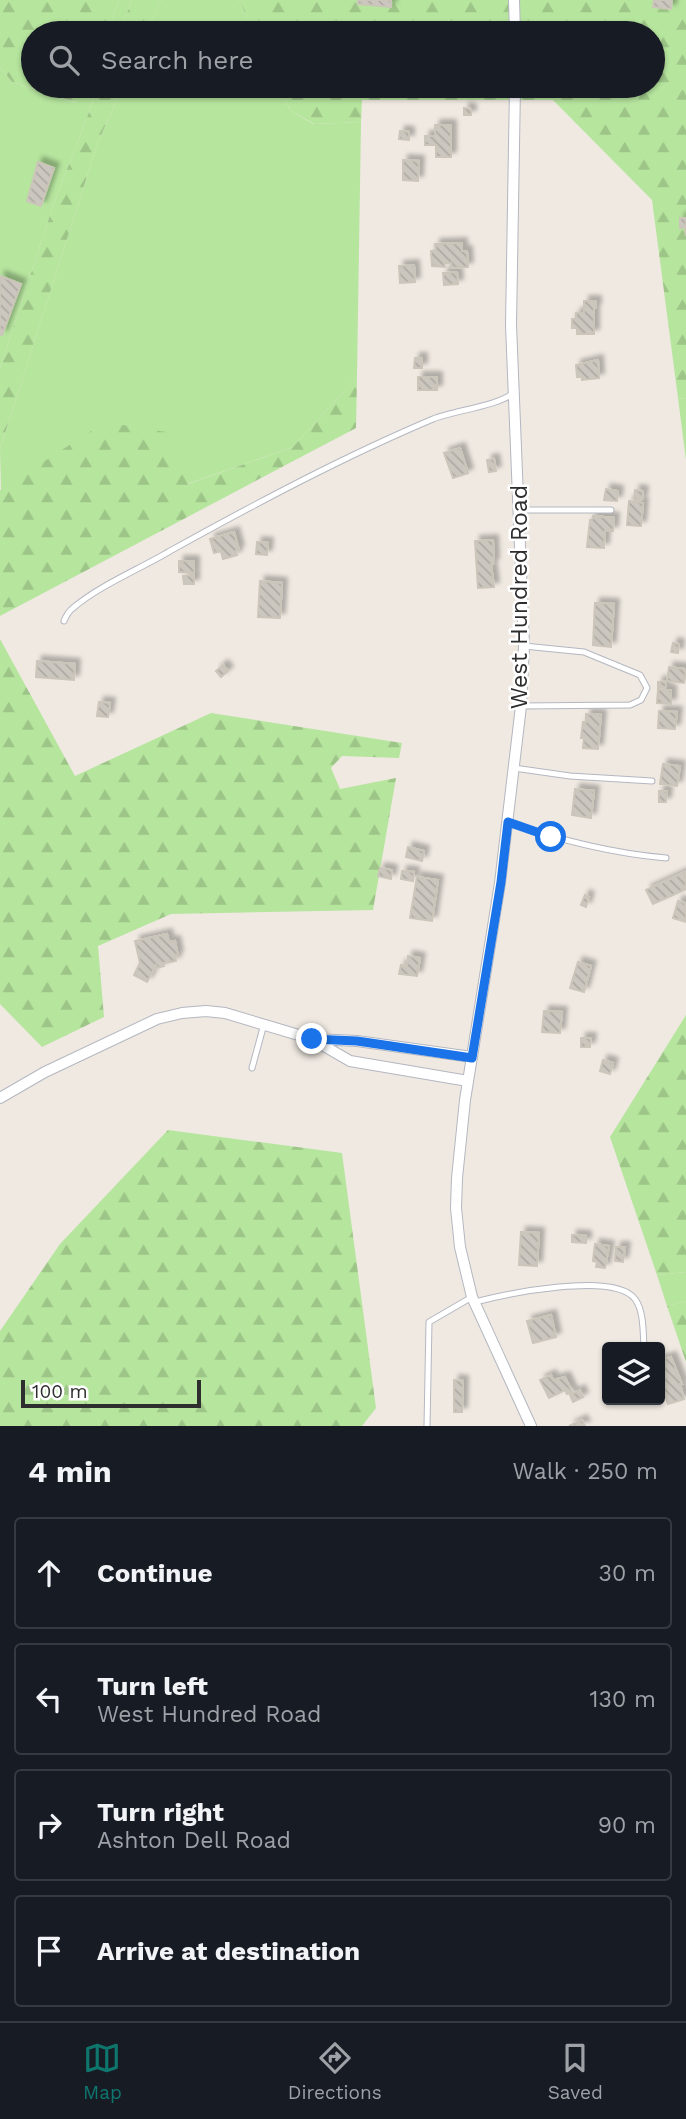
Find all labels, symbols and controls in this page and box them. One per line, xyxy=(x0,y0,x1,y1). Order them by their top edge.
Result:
search box xyxy=(21,21,665,98)
icon: search xyxy=(45,41,83,79)
text: Search here xyxy=(101,45,253,75)
street label: West Hundred Road xyxy=(506,485,533,709)
route start xyxy=(535,821,566,852)
route end xyxy=(296,1023,327,1054)
map controls xyxy=(602,1342,665,1405)
button: layers xyxy=(602,1342,665,1405)
scale bar xyxy=(21,1377,201,1409)
text: 100 m xyxy=(32,1380,88,1403)
text: 4 min xyxy=(28,1454,112,1489)
text: Walk · 250 m xyxy=(512,1458,658,1485)
icon: ahead xyxy=(30,1554,68,1592)
text: Continue xyxy=(97,1558,213,1588)
text: 30 m xyxy=(599,1560,656,1587)
text: Turn left xyxy=(97,1671,208,1701)
icon: left xyxy=(30,1680,68,1718)
text: 130 m xyxy=(590,1686,656,1713)
text: West Hundred Road xyxy=(97,1701,321,1728)
text: Turn right xyxy=(97,1797,224,1827)
icon: right xyxy=(30,1806,68,1844)
text: 90 m xyxy=(598,1812,656,1839)
text: Ashton Dell Road xyxy=(97,1827,291,1854)
icon: arrive xyxy=(30,1932,68,1970)
text: Arrive at destination xyxy=(97,1936,360,1966)
tab: Map xyxy=(83,2039,122,2104)
tab: Directions xyxy=(288,2039,382,2104)
tab: Saved xyxy=(548,2039,603,2104)

